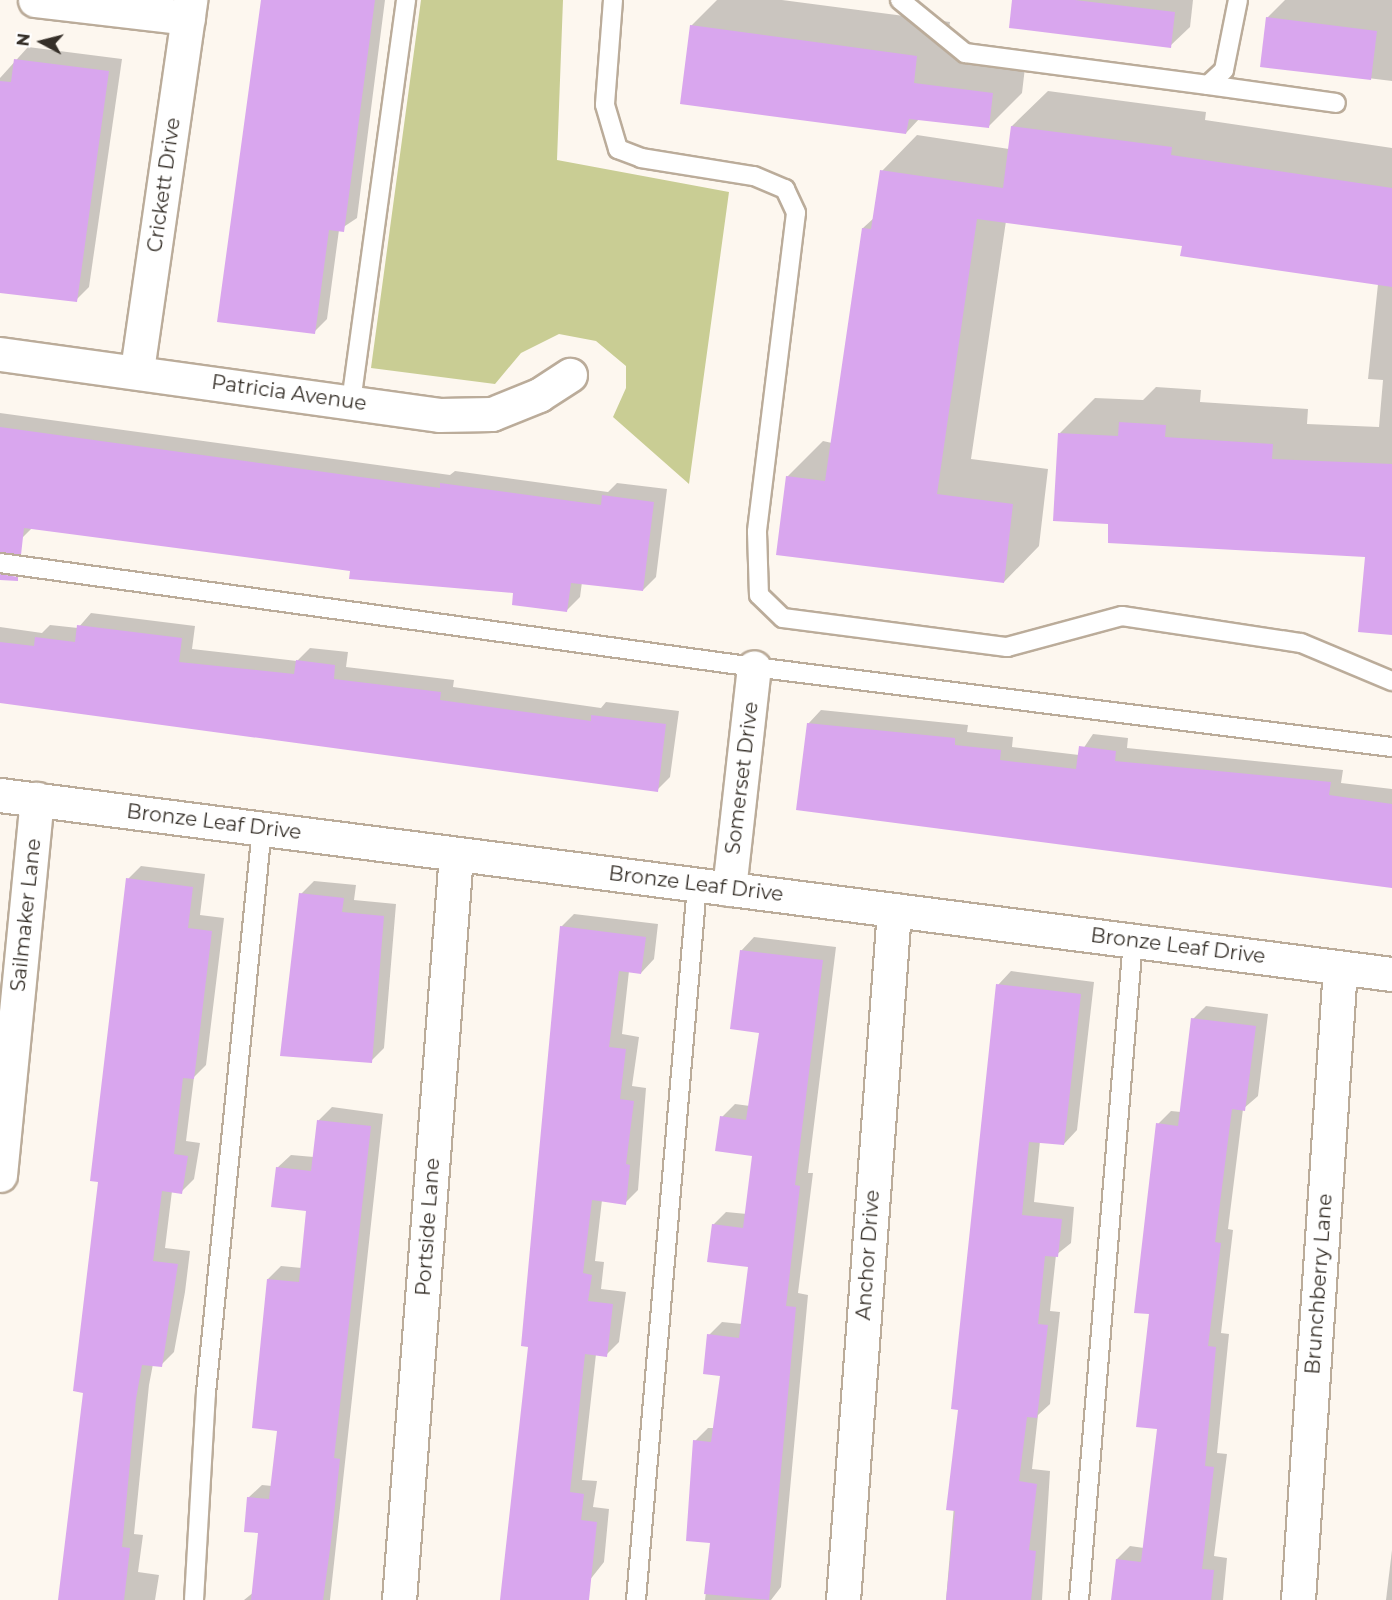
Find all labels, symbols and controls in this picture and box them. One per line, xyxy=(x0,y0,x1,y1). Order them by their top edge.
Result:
north arrow xyxy=(12,12,72,72)
text: N xyxy=(13,32,34,47)
street label: Crickett Drive xyxy=(143,116,185,254)
street label: Patricia Avenue xyxy=(210,370,368,416)
street label: Somerset Drive xyxy=(721,700,763,856)
street label: Bronze Leaf Drive xyxy=(125,799,303,845)
street label: Sailmaker Lane xyxy=(6,837,46,993)
street label: Bronze Leaf Drive xyxy=(607,861,785,907)
street label: Bronze Leaf Drive xyxy=(1089,923,1267,969)
street label: Portside Lane xyxy=(411,1157,445,1297)
street label: Anchor Drive xyxy=(851,1189,885,1321)
street label: Brunchberry Lane xyxy=(1301,1193,1337,1375)

